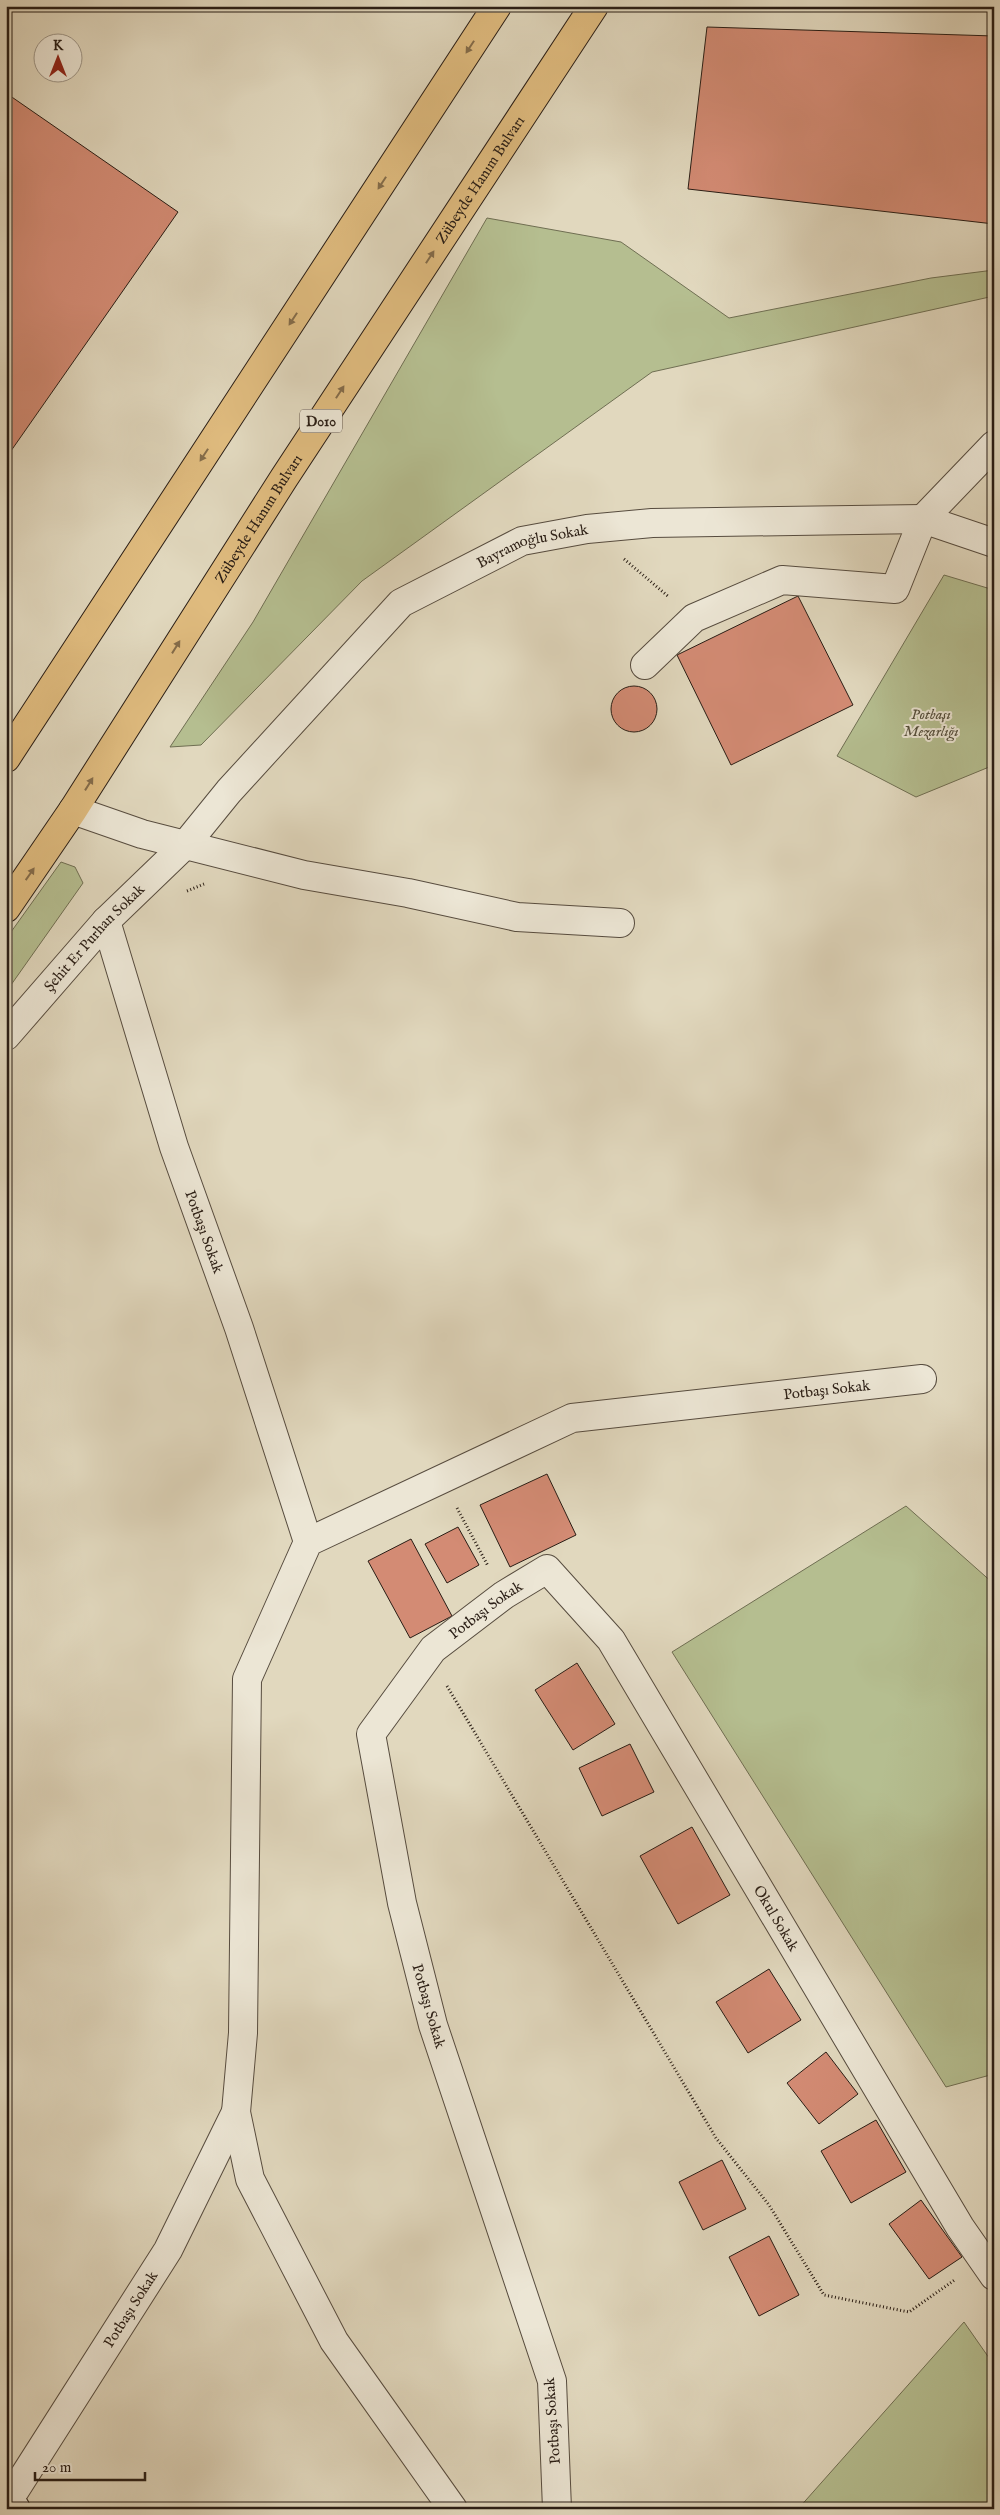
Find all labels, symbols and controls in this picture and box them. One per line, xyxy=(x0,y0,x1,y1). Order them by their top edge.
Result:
north arrow xyxy=(32,32,82,82)
text: K xyxy=(53,37,64,55)
one-way arrow xyxy=(466,40,475,54)
street label: Zübeyde Hanım Bulvarı xyxy=(432,112,529,247)
one-way arrow xyxy=(377,176,386,190)
one-way arrow xyxy=(425,250,434,264)
one-way arrow xyxy=(288,313,298,326)
one-way arrow xyxy=(335,386,345,399)
road number: D010 xyxy=(300,410,342,432)
one-way arrow xyxy=(199,449,209,462)
street label: Zübeyde Hanım Bulvarı xyxy=(211,451,307,587)
street label: Bayramoğlu Sokak xyxy=(474,520,591,573)
one-way arrow xyxy=(172,640,181,653)
park label: Potbaşı Mezarlığı xyxy=(903,705,959,742)
one-way arrow xyxy=(85,777,94,791)
one-way arrow xyxy=(25,867,35,881)
street label: Şehit Er Purhan Sokak xyxy=(40,879,149,996)
street label: Potbaşı Sokak xyxy=(180,1188,228,1277)
street label: Potbaşı Sokak xyxy=(782,1376,872,1404)
street label: Potbaşı Sokak xyxy=(445,1576,527,1644)
street label: Okul Sokak xyxy=(749,1882,803,1956)
street label: Potbaşı Sokak xyxy=(407,1962,450,2051)
street label: Potbaşı Sokak xyxy=(99,2267,163,2351)
street label: Potbaşı Sokak xyxy=(540,2376,565,2465)
scale bar xyxy=(35,2450,145,2482)
text: 20 m xyxy=(42,2458,72,2477)

